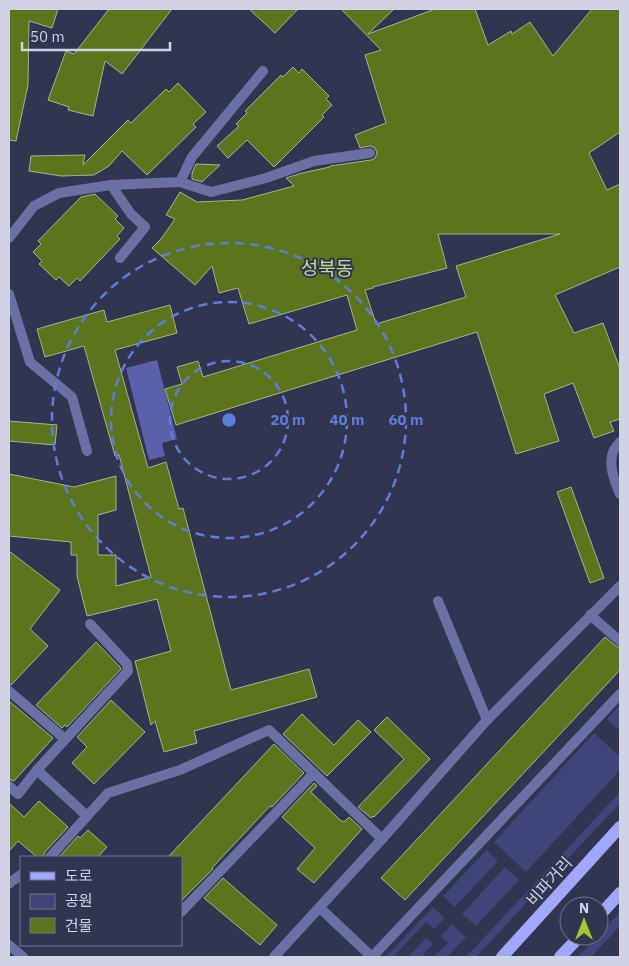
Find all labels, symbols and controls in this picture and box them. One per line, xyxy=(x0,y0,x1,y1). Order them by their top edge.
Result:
scale bar xyxy=(22,20,170,52)
text: 50 m xyxy=(30,27,65,46)
district label: 성북동 xyxy=(301,256,353,280)
text: 20 m xyxy=(271,410,305,429)
text: 40 m xyxy=(330,410,364,429)
text: 60 m xyxy=(389,410,423,429)
centre of rings xyxy=(220,411,238,429)
street label: 비파거리 xyxy=(522,852,576,910)
legend xyxy=(20,856,182,946)
text: 도로 xyxy=(65,866,93,885)
text: 공원 xyxy=(65,891,93,910)
north arrow xyxy=(559,896,609,946)
text: N xyxy=(579,899,589,917)
text: 건물 xyxy=(65,916,93,935)

